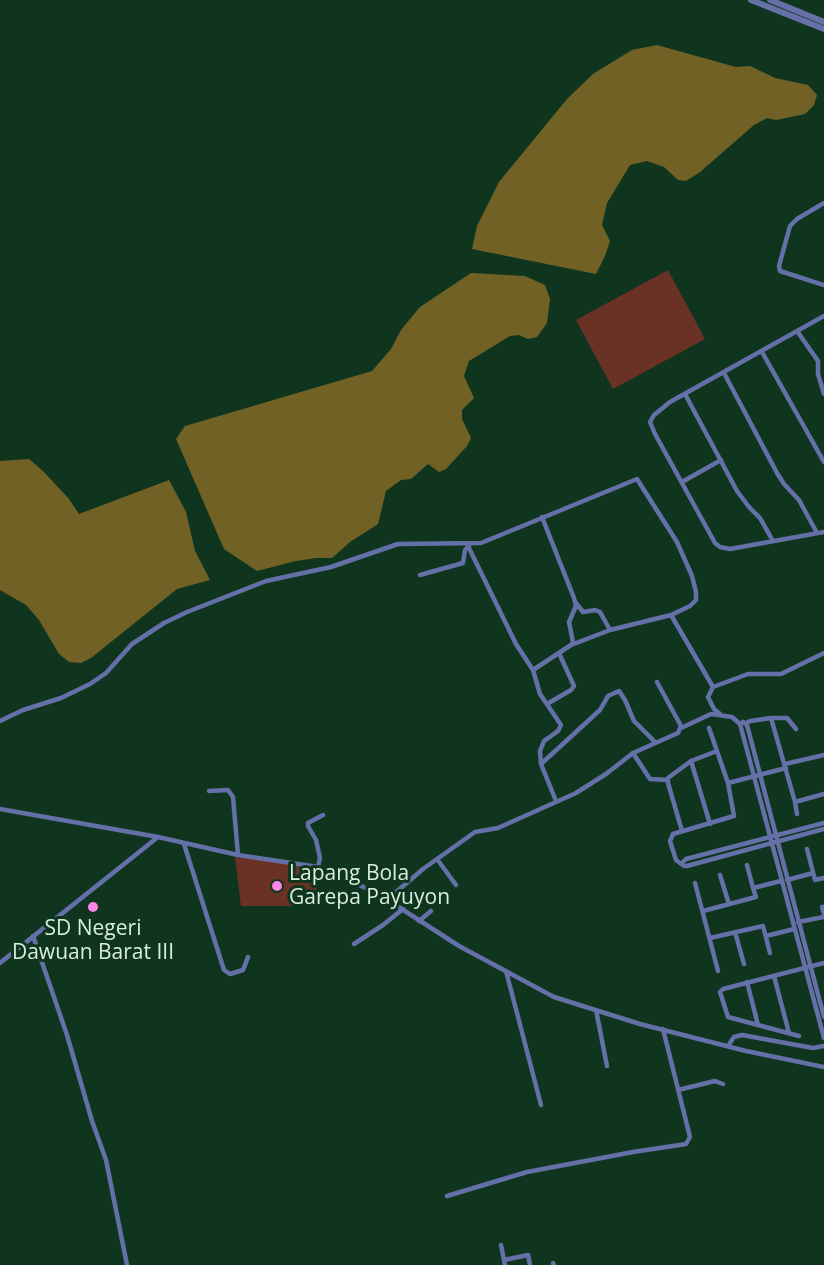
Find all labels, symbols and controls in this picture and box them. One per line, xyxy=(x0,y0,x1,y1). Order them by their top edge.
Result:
place label: Lapang Bola Garepa Payuyon xyxy=(289,861,450,911)
marker: Lapang Bola Garepa Payuyon xyxy=(270,879,284,893)
marker: SD Negeri Dawuan Barat III xyxy=(86,900,100,914)
place label: SD Negeri Dawuan Barat III xyxy=(12,916,174,966)

